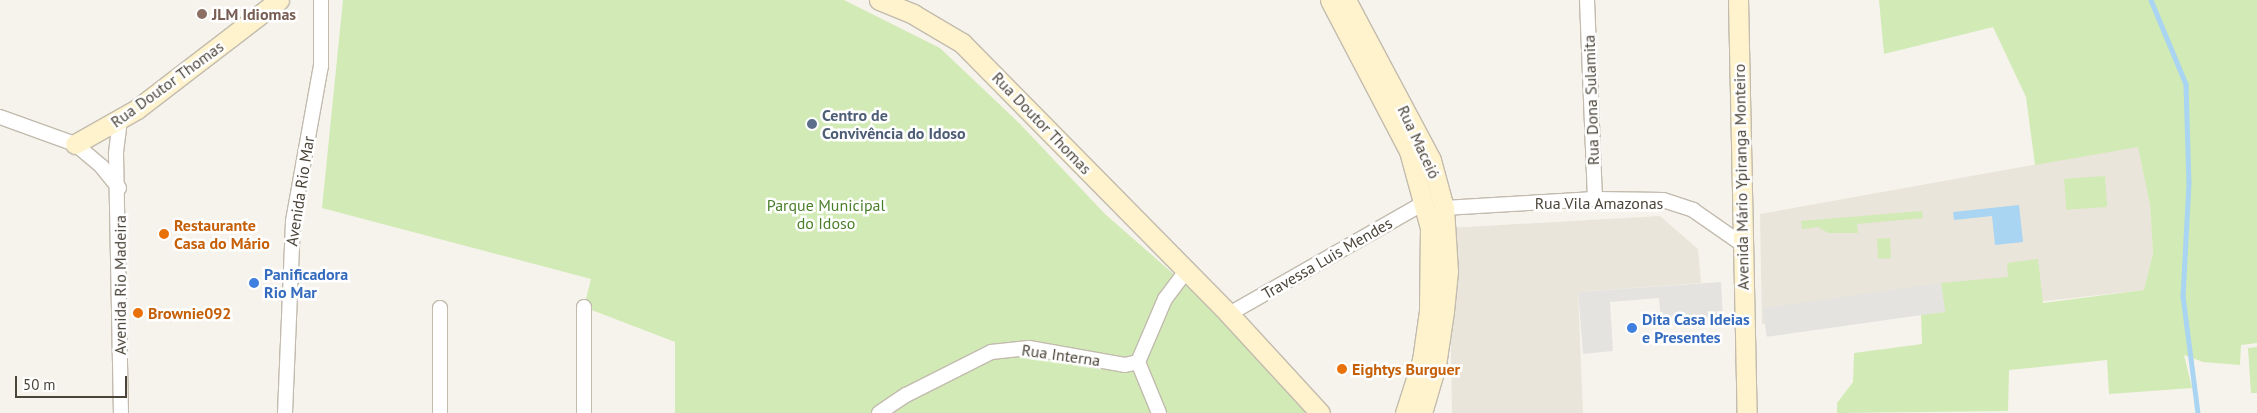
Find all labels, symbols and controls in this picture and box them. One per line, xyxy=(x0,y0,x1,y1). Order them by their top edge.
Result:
place label: JLM Idiomas xyxy=(212,4,296,24)
marker: JLM Idiomas xyxy=(196,8,208,20)
street label: Rua Dona Sulamita xyxy=(1579,34,1603,166)
street label: Rua Doutor Thomas xyxy=(107,36,227,132)
street label: Avenida Mário Ypiranga Monteiro xyxy=(1729,63,1753,291)
street label: Rua Doutor Thomas xyxy=(988,68,1096,178)
street label: Rua Maceió xyxy=(1394,102,1444,182)
place label: Centro de Convivência do Idoso xyxy=(822,105,966,143)
marker: Centro de Convivência do Idoso xyxy=(806,118,818,130)
street label: Avenida Rio Mar xyxy=(282,135,318,247)
street label: Rua Vila Amazonas xyxy=(1534,193,1664,213)
park label: Parque Municipal do Idoso xyxy=(767,195,885,233)
street label: Travessa Luis Mendes xyxy=(1259,213,1395,303)
street label: Avenida Rio Madeira xyxy=(110,215,130,355)
place label: Restaurante Casa do Mário xyxy=(174,215,270,253)
marker: Restaurante Casa do Mário xyxy=(158,228,170,240)
place label: Panificadora Rio Mar xyxy=(264,264,348,302)
marker: Panificadora Rio Mar xyxy=(248,277,260,289)
place label: Brownie092 xyxy=(148,303,231,323)
marker: Brownie092 xyxy=(132,307,144,319)
place label: Dita Casa Ideias e Presentes xyxy=(1642,309,1750,347)
marker: Dita Casa Ideias e Presentes xyxy=(1626,322,1638,334)
street label: Rua Interna xyxy=(1020,340,1102,370)
place label: Eightys Burguer xyxy=(1352,359,1460,379)
marker: Eightys Burguer xyxy=(1336,363,1348,375)
scale bar xyxy=(18,366,130,398)
text: 50 m xyxy=(23,375,56,394)

